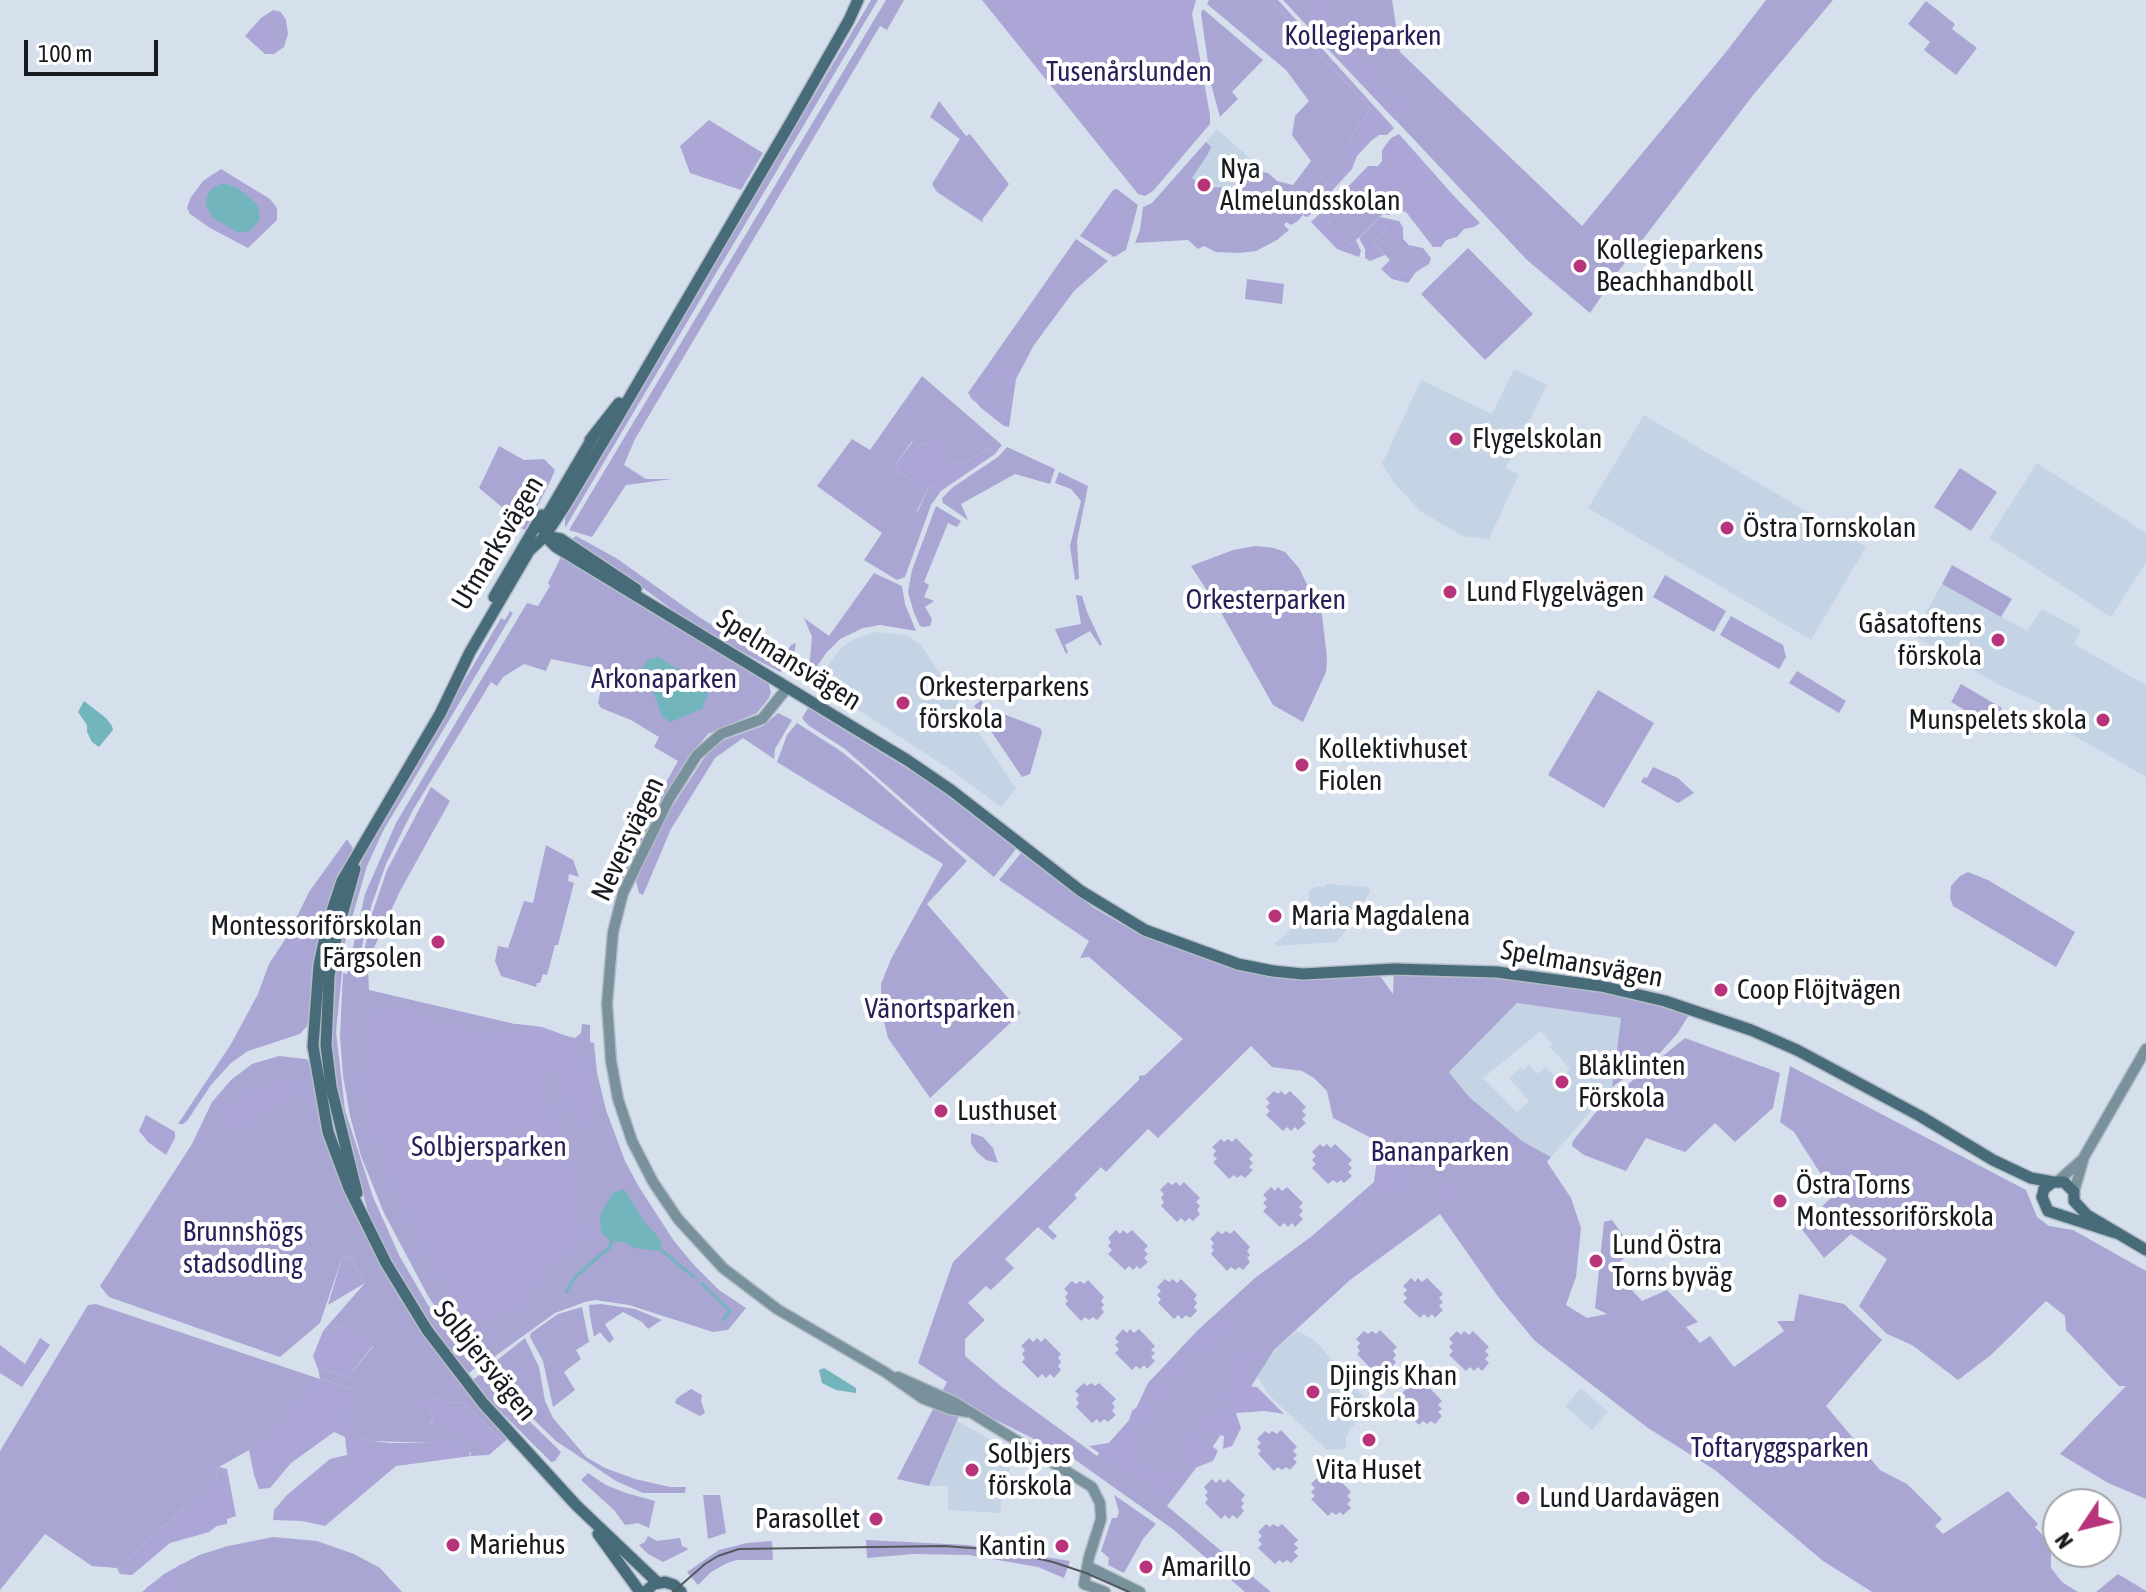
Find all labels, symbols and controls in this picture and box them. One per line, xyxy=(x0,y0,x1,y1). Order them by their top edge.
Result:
park label: Kollegieparken xyxy=(1284,19,1442,53)
scale bar xyxy=(28,24,162,74)
text: 100 m xyxy=(38,40,92,67)
park label: Tusenårslunden xyxy=(1046,55,1212,89)
place label: Nya Almelundsskolan xyxy=(1220,152,1401,218)
marker: Nya Almelundsskolan xyxy=(1195,176,1213,194)
place label: Kollegieparkens Beachhandboll xyxy=(1596,233,1763,299)
marker: Kollegieparkens Beachhandboll xyxy=(1571,257,1589,275)
place label: Flygelskolan xyxy=(1472,422,1602,456)
marker: Flygelskolan xyxy=(1447,430,1465,448)
street label: Utmarksvägen xyxy=(445,470,551,616)
place label: Östra Tornskolan xyxy=(1743,511,1916,545)
marker: Östra Tornskolan xyxy=(1718,519,1736,537)
place label: Lund Flygelvägen xyxy=(1466,575,1644,609)
park label: Orkesterparken xyxy=(1186,583,1346,617)
marker: Lund Flygelvägen xyxy=(1441,583,1459,601)
street label: Spelmansvägen xyxy=(711,602,867,718)
place label: Gåsatoftens förskola xyxy=(1859,607,1982,673)
marker: Gåsatoftens förskola xyxy=(1989,631,2007,649)
park label: Arkonaparken xyxy=(591,662,737,696)
place label: Orkesterparkens förskola xyxy=(919,670,1089,736)
marker: Orkesterparkens förskola xyxy=(894,694,912,712)
place label: Munspelets skola xyxy=(1908,703,2087,737)
marker: Munspelets skola xyxy=(2094,711,2112,729)
place label: Kollektivhuset Fiolen xyxy=(1318,732,1468,798)
marker: Kollektivhuset Fiolen xyxy=(1293,756,1311,774)
street label: Neversvägen xyxy=(585,772,671,906)
place label: Maria Magdalena xyxy=(1291,899,1470,933)
marker: Maria Magdalena xyxy=(1266,907,1284,925)
place label: Montessoriförskolan Färgsolen xyxy=(210,909,422,975)
marker: Montessoriförskolan Färgsolen xyxy=(429,933,447,951)
street label: Spelmansvägen xyxy=(1498,933,1666,995)
place label: Coop Flöjtvägen xyxy=(1737,973,1901,1007)
marker: Coop Flöjtvägen xyxy=(1712,981,1730,999)
park label: Vänortsparken xyxy=(864,992,1016,1026)
place label: Blåklinten Förskola xyxy=(1578,1049,1686,1115)
marker: Blåklinten Förskola xyxy=(1553,1073,1571,1091)
place label: Lusthuset xyxy=(957,1094,1057,1128)
marker: Lusthuset xyxy=(932,1102,950,1120)
park label: Solbjersparken xyxy=(411,1130,567,1164)
park label: Bananparken xyxy=(1370,1135,1510,1169)
place label: Östra Torns Montessoriförskola xyxy=(1796,1168,1994,1234)
marker: Östra Torns Montessoriförskola xyxy=(1771,1192,1789,1210)
park label: Brunnshögs stadsodling xyxy=(183,1215,303,1281)
place label: Lund Östra Torns byväg xyxy=(1612,1228,1732,1294)
marker: Lund Östra Torns byväg xyxy=(1587,1252,1605,1270)
street label: Solbjersvägen xyxy=(426,1294,544,1428)
place label: Djingis Khan Förskola xyxy=(1329,1359,1457,1425)
marker: Djingis Khan Förskola xyxy=(1304,1383,1322,1401)
marker: Vita Huset xyxy=(1360,1431,1378,1449)
park label: Toftaryggsparken xyxy=(1691,1431,1869,1465)
place label: Solbjers förskola xyxy=(988,1437,1072,1503)
place label: Vita Huset xyxy=(1316,1453,1422,1487)
marker: Solbjers förskola xyxy=(963,1461,981,1479)
place label: Lund Uardavägen xyxy=(1539,1481,1720,1515)
north arrow xyxy=(2042,1488,2122,1568)
marker: Lund Uardavägen xyxy=(1514,1489,1532,1507)
place label: Parasollet xyxy=(755,1502,860,1536)
marker: Parasollet xyxy=(867,1510,885,1528)
place label: Mariehus xyxy=(469,1528,565,1562)
text: N xyxy=(2050,1528,2078,1553)
place label: Kantin xyxy=(978,1529,1046,1563)
marker: Mariehus xyxy=(444,1536,462,1554)
marker: Kantin xyxy=(1053,1537,1071,1555)
place label: Amarillo xyxy=(1162,1550,1251,1584)
marker: Amarillo xyxy=(1137,1558,1155,1576)

